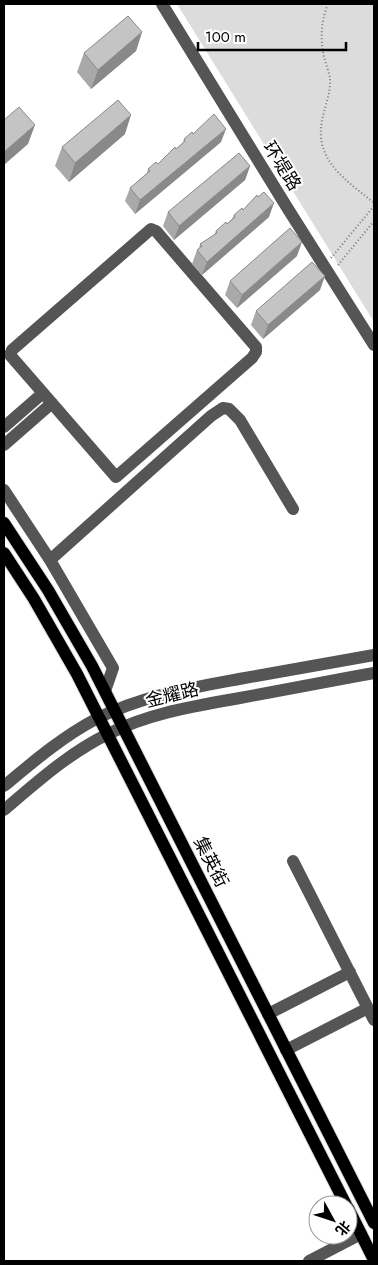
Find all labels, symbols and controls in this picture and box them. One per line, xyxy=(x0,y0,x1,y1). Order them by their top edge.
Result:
scale bar xyxy=(198,20,346,52)
text: 100 m xyxy=(205,26,246,48)
street label: 环堤路 xyxy=(257,136,307,196)
street label: 金耀路 xyxy=(143,676,201,714)
street label: 集英街 xyxy=(187,832,235,892)
north arrow xyxy=(308,1195,358,1245)
text: 北 xyxy=(331,1217,355,1240)

